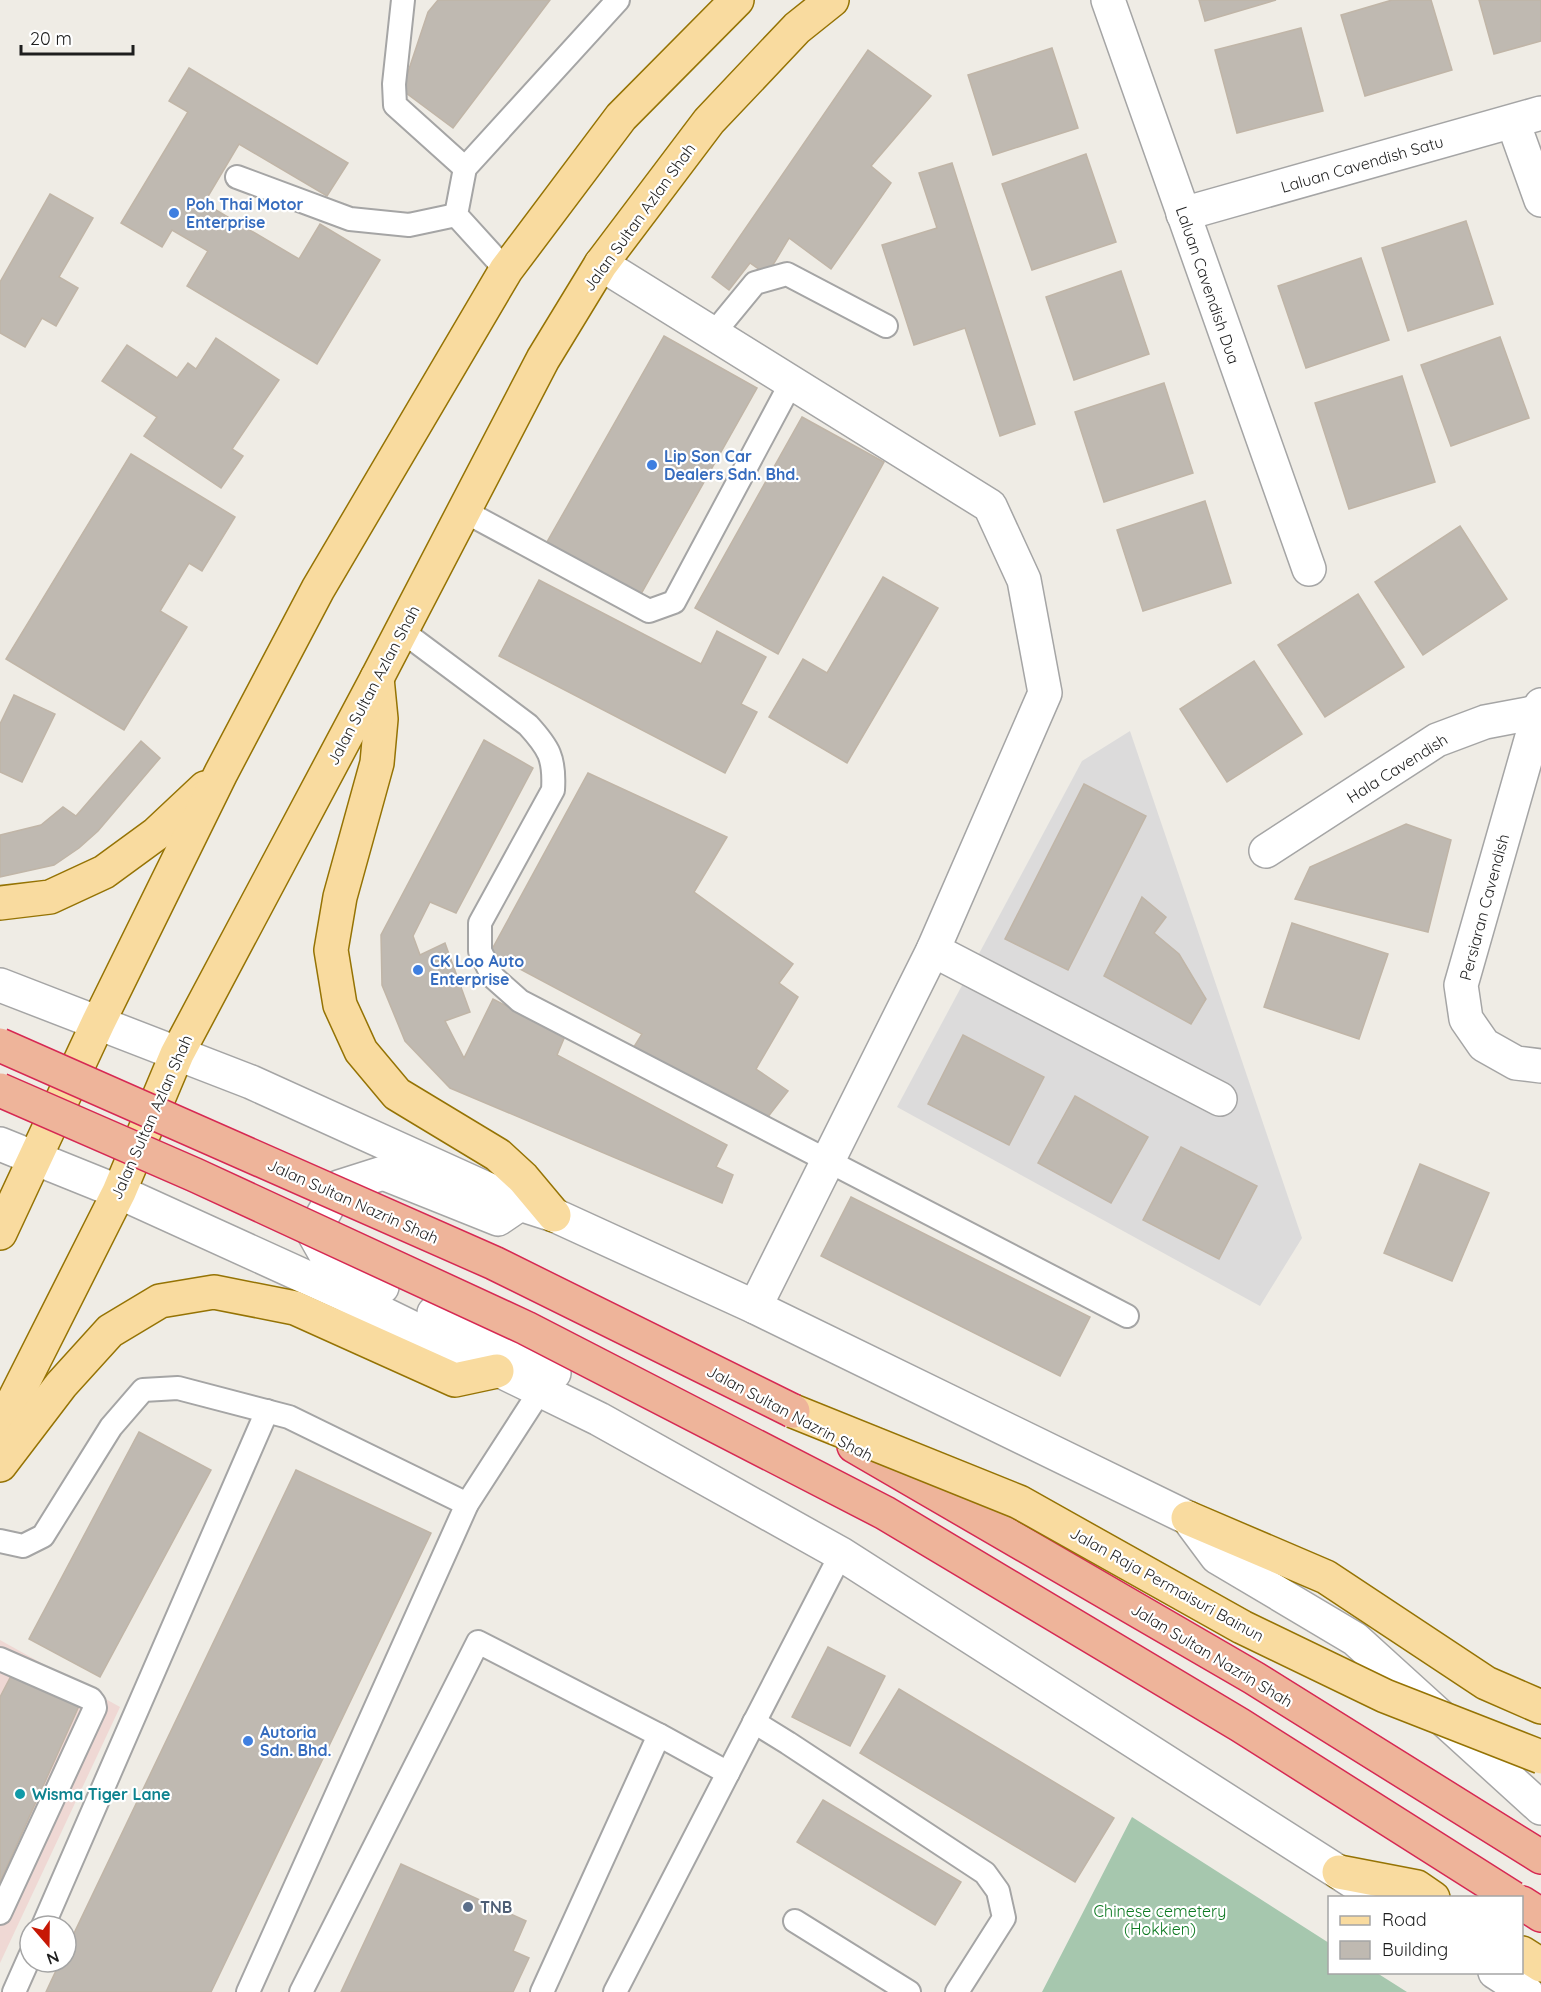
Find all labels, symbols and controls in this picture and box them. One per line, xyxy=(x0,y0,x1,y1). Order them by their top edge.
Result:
scale bar xyxy=(21,18,134,56)
text: 20 m xyxy=(30,27,72,50)
street label: Laluan Cavendish Satu xyxy=(1278,131,1446,197)
street label: Jalan Sultan Azlan Shah xyxy=(579,139,699,295)
place label: Poh Thai Motor Enterprise xyxy=(186,194,304,232)
street label: Laluan Cavendish Dua xyxy=(1172,204,1244,366)
marker: Poh Thai Motor Enterprise xyxy=(167,206,181,220)
place label: Lip Son Car Dealers Sdn. Bhd. xyxy=(664,446,799,484)
marker: Lip Son Car Dealers Sdn. Bhd. xyxy=(645,458,659,472)
street label: Jalan Sultan Azlan Shah xyxy=(322,602,424,768)
street label: Hala Cavendish xyxy=(1343,729,1451,807)
street label: Persiaran Cavendish xyxy=(1455,832,1513,982)
place label: CK Loo Auto Enterprise xyxy=(430,951,524,989)
marker: CK Loo Auto Enterprise xyxy=(411,963,425,977)
street label: Jalan Sultan Azlan Shah xyxy=(106,1032,196,1202)
street label: Jalan Sultan Nazrin Shah xyxy=(264,1154,442,1248)
street label: Jalan Sultan Nazrin Shah xyxy=(703,1361,877,1465)
street label: Jalan Raja Permaisuri Bainun xyxy=(1067,1522,1267,1646)
street label: Jalan Sultan Nazrin Shah xyxy=(1127,1599,1297,1711)
place label: Autoria Sdn. Bhd. xyxy=(260,1722,331,1760)
marker: Autoria Sdn. Bhd. xyxy=(241,1734,255,1748)
place label: Wisma Tiger Lane xyxy=(32,1784,170,1804)
marker: Wisma Tiger Lane xyxy=(13,1787,27,1801)
legend xyxy=(1328,1896,1523,1974)
place label: TNB xyxy=(480,1897,512,1917)
marker: TNB xyxy=(461,1900,475,1914)
park label: Chinese cemetery (Hokkien) xyxy=(1094,1901,1226,1939)
text: Road xyxy=(1382,1908,1427,1931)
north arrow xyxy=(18,1914,78,1974)
text: Building xyxy=(1382,1938,1448,1961)
text: N xyxy=(44,1947,62,1970)

